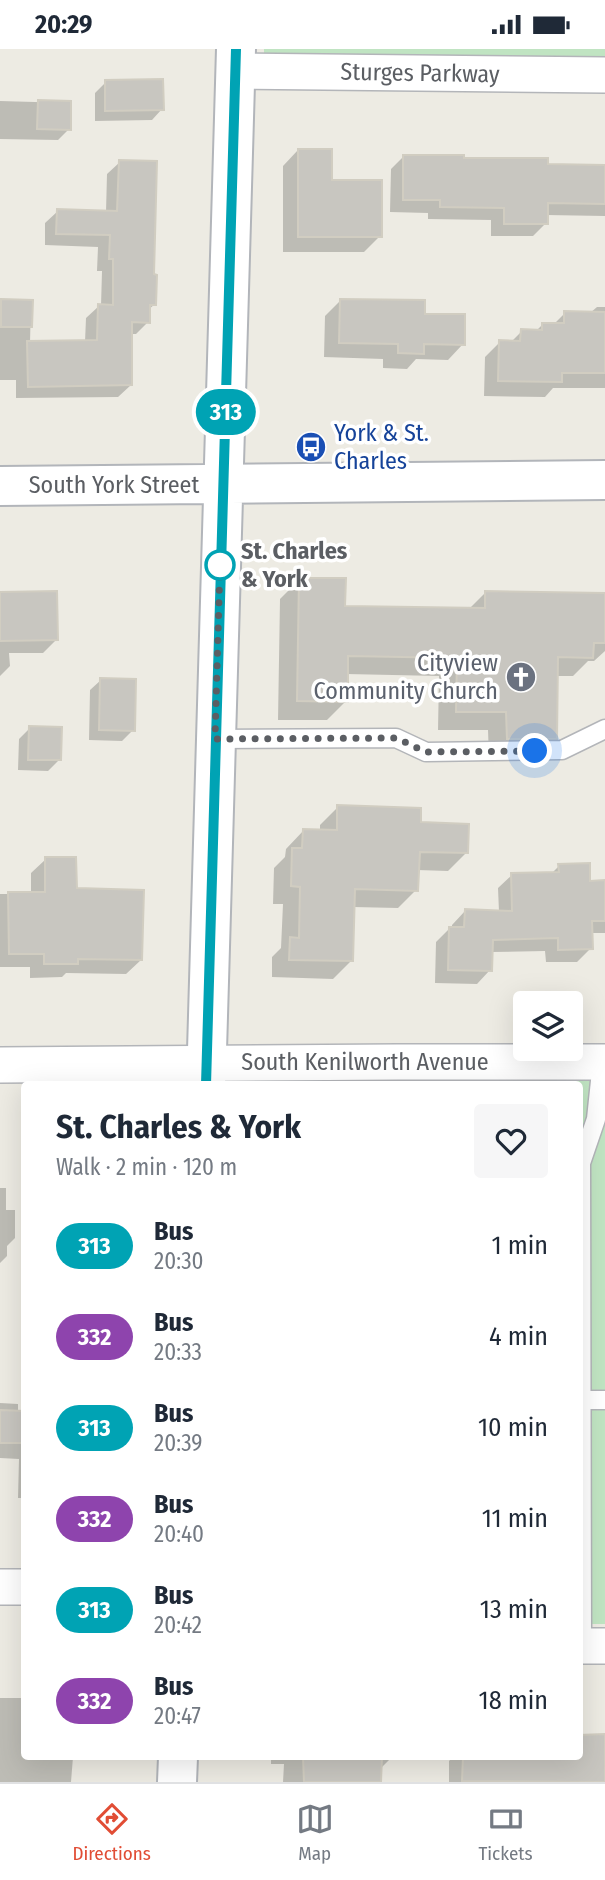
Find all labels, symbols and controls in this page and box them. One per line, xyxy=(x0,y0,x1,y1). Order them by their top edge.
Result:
text: 20:29 xyxy=(35,9,93,40)
street label: Sturges Parkway xyxy=(340,58,500,88)
line badge: 313 xyxy=(186,389,266,435)
text: 313 xyxy=(210,398,242,426)
place label: York & St. Charles xyxy=(334,419,429,475)
bus stop icon: York & St. Charles xyxy=(294,430,328,464)
street label: South York Street xyxy=(29,471,199,499)
place label: St. Charles & York xyxy=(241,537,348,593)
marker: St. Charles & York xyxy=(205,550,235,580)
place label: Cityview Community Church xyxy=(314,649,498,705)
church icon: Cityview Community Church xyxy=(504,660,538,694)
your location xyxy=(517,733,552,768)
map controls xyxy=(513,991,583,1061)
button: layers xyxy=(513,991,583,1061)
street label: South Kenilworth Avenue xyxy=(241,1048,489,1076)
button: heart xyxy=(474,1104,548,1178)
text: St. Charles & York xyxy=(56,1107,301,1147)
text: Walk · 2 min · 120 m xyxy=(56,1153,237,1181)
text: Bus xyxy=(154,1216,193,1247)
text: 1 min xyxy=(492,1230,548,1261)
text: 313 xyxy=(78,1232,111,1260)
text: 20:30 xyxy=(154,1247,204,1275)
text: Bus xyxy=(154,1307,193,1338)
text: 4 min xyxy=(489,1321,548,1352)
text: 332 xyxy=(78,1323,111,1351)
text: 20:33 xyxy=(154,1338,202,1366)
text: Bus xyxy=(154,1398,193,1429)
text: 10 min xyxy=(478,1412,548,1443)
text: 313 xyxy=(78,1414,111,1442)
text: 20:39 xyxy=(154,1429,203,1457)
text: Bus xyxy=(154,1489,193,1520)
text: 11 min xyxy=(482,1503,548,1534)
text: 332 xyxy=(78,1505,111,1533)
text: 20:40 xyxy=(154,1520,204,1548)
text: Bus xyxy=(154,1580,193,1611)
text: 13 min xyxy=(480,1594,548,1625)
text: 313 xyxy=(78,1596,111,1624)
text: 20:42 xyxy=(154,1611,202,1639)
text: Bus xyxy=(154,1671,193,1702)
text: 18 min xyxy=(479,1685,548,1716)
text: 332 xyxy=(78,1687,111,1715)
text: 20:47 xyxy=(154,1702,201,1730)
tab: Directions xyxy=(72,1800,151,1865)
tab: Map xyxy=(296,1800,334,1865)
tab: Tickets xyxy=(478,1800,533,1865)

